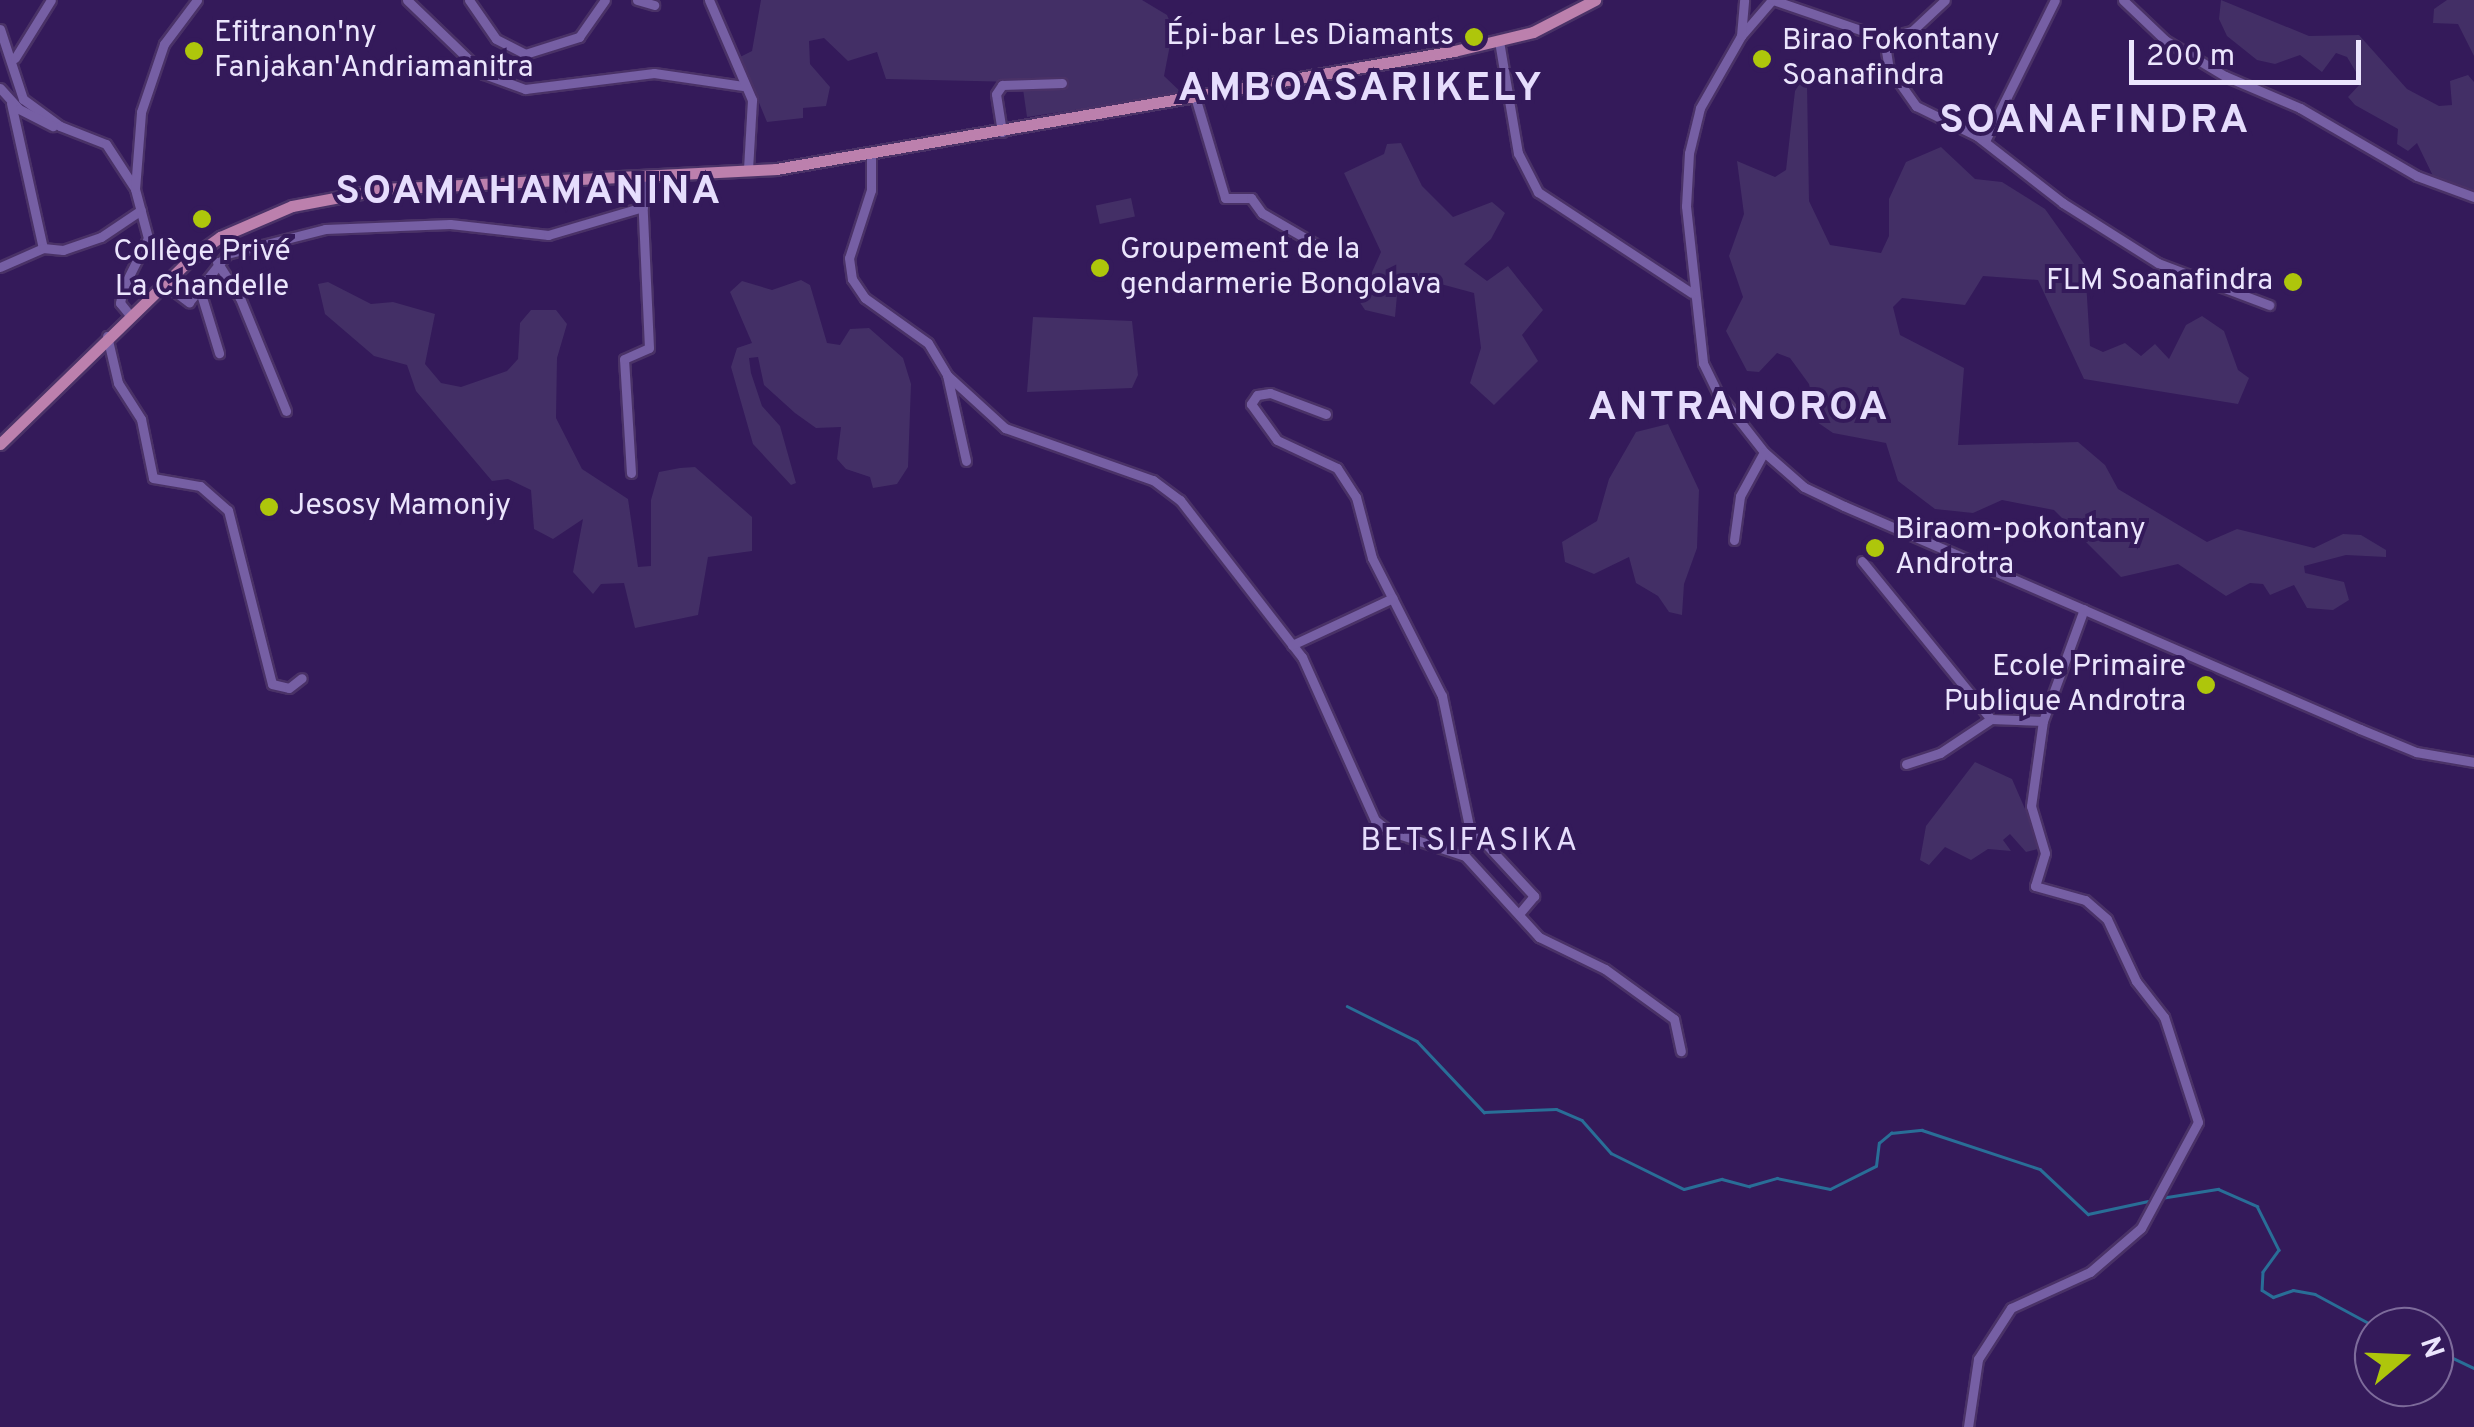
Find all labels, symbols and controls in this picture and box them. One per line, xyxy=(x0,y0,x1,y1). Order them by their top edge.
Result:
place label: Efitranon'ny Fanjakan'Andriamanitra xyxy=(214,16,534,86)
place label: Épi-bar Les Diamants xyxy=(1166,19,1454,55)
scale bar xyxy=(2134,20,2366,82)
place label: Birao Fokontany Soanafindra xyxy=(1782,24,2000,94)
marker: Épi-bar Les Diamants xyxy=(1463,26,1485,48)
text: 200 m xyxy=(2146,39,2235,76)
marker: Efitranon'ny Fanjakan'Andriamanitra xyxy=(183,40,205,62)
marker: Birao Fokontany Soanafindra xyxy=(1751,48,1773,70)
district label: AMBOASARIKELY xyxy=(1178,66,1544,114)
district label: SOANAFINDRA xyxy=(1939,98,2251,146)
district label: SOAMAHAMANINA xyxy=(335,169,723,217)
marker: Collège Privé La Chandelle xyxy=(191,208,213,230)
place label: Groupement de la gendarmerie Bongolava xyxy=(1120,233,1441,304)
place label: Collège Privé La Chandelle xyxy=(113,235,291,306)
marker: Groupement de la gendarmerie Bongolava xyxy=(1089,257,1111,279)
place label: FLM Soanafindra xyxy=(2046,264,2273,300)
marker: FLM Soanafindra xyxy=(2282,271,2304,293)
district label: ANTRANOROA xyxy=(1588,385,1890,433)
place label: Jesosy Mamonjy xyxy=(289,489,511,525)
marker: Jesosy Mamonjy xyxy=(258,496,280,518)
place label: Biraom-pokontany Androtra xyxy=(1895,513,2146,584)
marker: Biraom-pokontany Androtra xyxy=(1864,537,1886,559)
place label: Ecole Primaire Publique Androtra xyxy=(1943,650,2186,720)
marker: Ecole Primaire Publique Androtra xyxy=(2195,674,2217,696)
district label: BETSIFASIKA xyxy=(1360,823,1580,861)
north arrow xyxy=(2354,1307,2454,1407)
text: N xyxy=(2410,1333,2451,1363)

